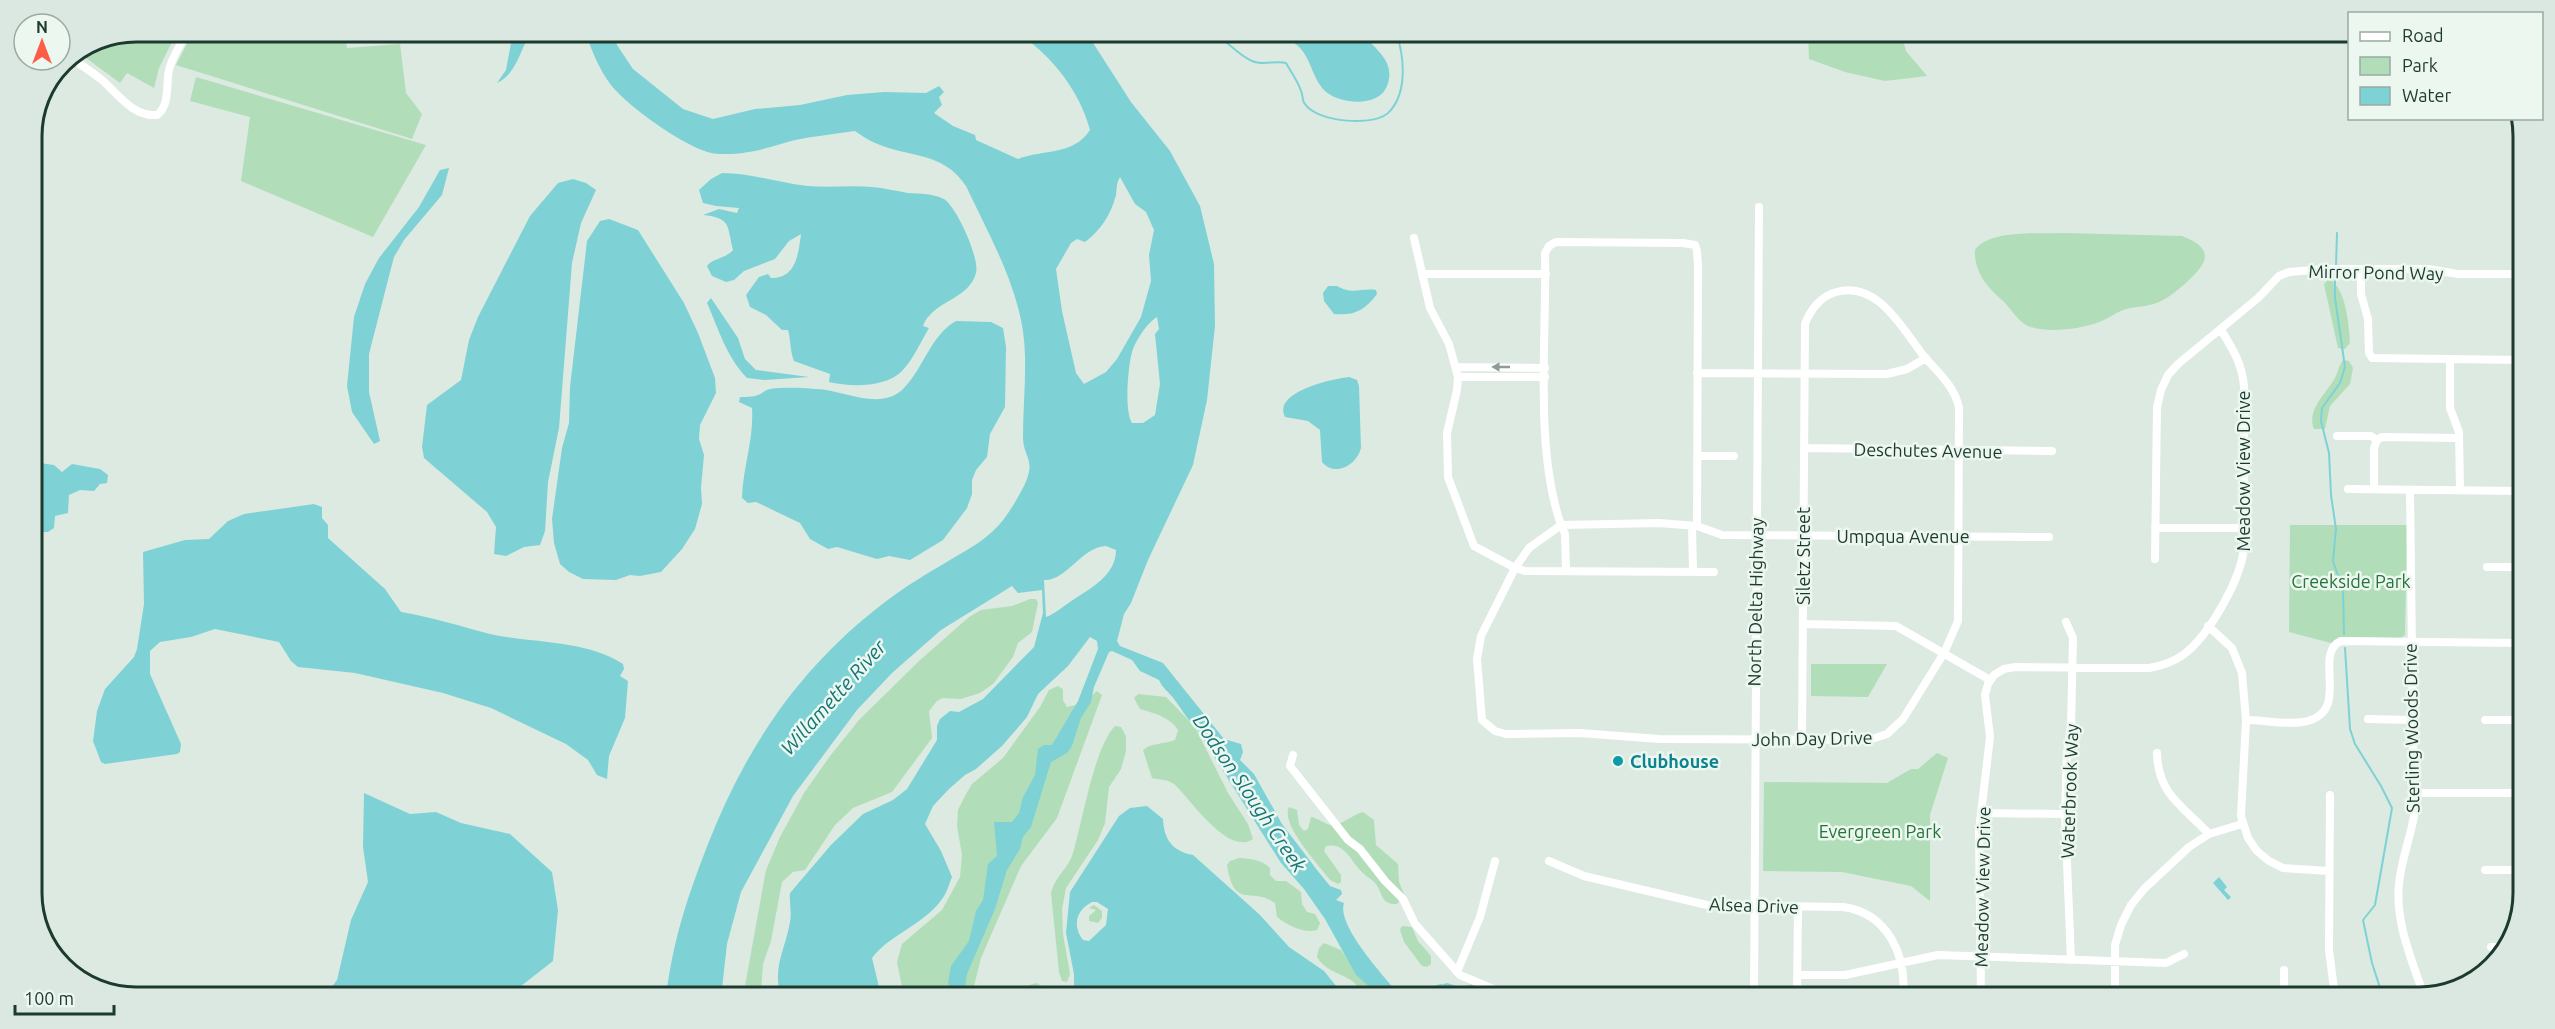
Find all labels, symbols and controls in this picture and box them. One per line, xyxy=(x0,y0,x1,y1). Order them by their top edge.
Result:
north arrow xyxy=(12,12,72,72)
legend xyxy=(2348,12,2543,120)
text: N xyxy=(36,18,48,36)
text: Road xyxy=(2402,25,2444,45)
text: Park xyxy=(2402,55,2438,75)
text: Water xyxy=(2402,85,2452,105)
street label: Mirror Pond Way xyxy=(2308,261,2444,283)
one-way arrow xyxy=(1491,363,1510,372)
street label: Meadow View Drive xyxy=(2233,391,2253,551)
street label: Deschutes Avenue xyxy=(1853,439,2003,461)
street label: Siletz Street xyxy=(1793,507,1813,605)
street label: North Delta Highway xyxy=(1744,517,1766,687)
street label: Umpqua Avenue xyxy=(1836,526,1970,546)
park label: Creekside Park xyxy=(2291,571,2411,591)
water label: Willamette River xyxy=(776,634,891,759)
street label: Sterling Woods Drive xyxy=(2400,643,2422,813)
water label: Dodson Slough Creek xyxy=(1189,710,1312,877)
street label: Waterbrook Way xyxy=(2057,723,2081,859)
street label: John Day Drive xyxy=(1751,727,1873,749)
place label: Clubhouse xyxy=(1630,751,1719,771)
marker: Clubhouse xyxy=(1611,754,1625,768)
street label: Meadow View Drive xyxy=(1971,806,1993,968)
park label: Evergreen Park xyxy=(1819,821,1941,841)
street label: Alsea Drive xyxy=(1709,893,1799,917)
scale bar xyxy=(15,978,114,1016)
text: 100 m xyxy=(24,988,74,1008)

